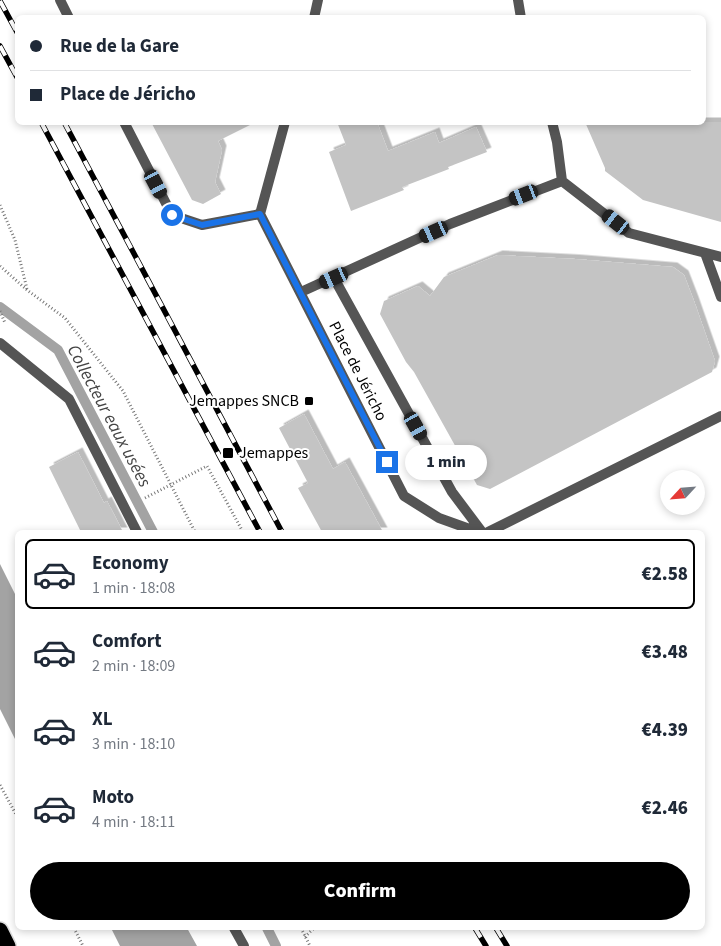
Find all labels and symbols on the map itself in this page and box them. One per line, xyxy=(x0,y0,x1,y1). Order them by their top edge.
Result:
car xyxy=(142,167,169,201)
car xyxy=(507,183,540,207)
route start xyxy=(161,204,183,226)
car xyxy=(599,207,632,237)
car xyxy=(417,219,450,245)
car xyxy=(317,265,350,291)
street label: Place de Jéricho xyxy=(323,317,393,425)
water label: Collecteur eaux usées xyxy=(61,340,157,492)
place label: Jemappes SNCB xyxy=(189,390,299,412)
marker: Jemappes SNCB xyxy=(303,395,315,407)
car xyxy=(402,409,429,443)
place label: Jemappes xyxy=(239,442,309,464)
callout: 1 min xyxy=(404,444,487,480)
marker: Jemappes xyxy=(221,446,235,460)
route end xyxy=(376,451,398,473)
north arrow xyxy=(660,470,705,515)

